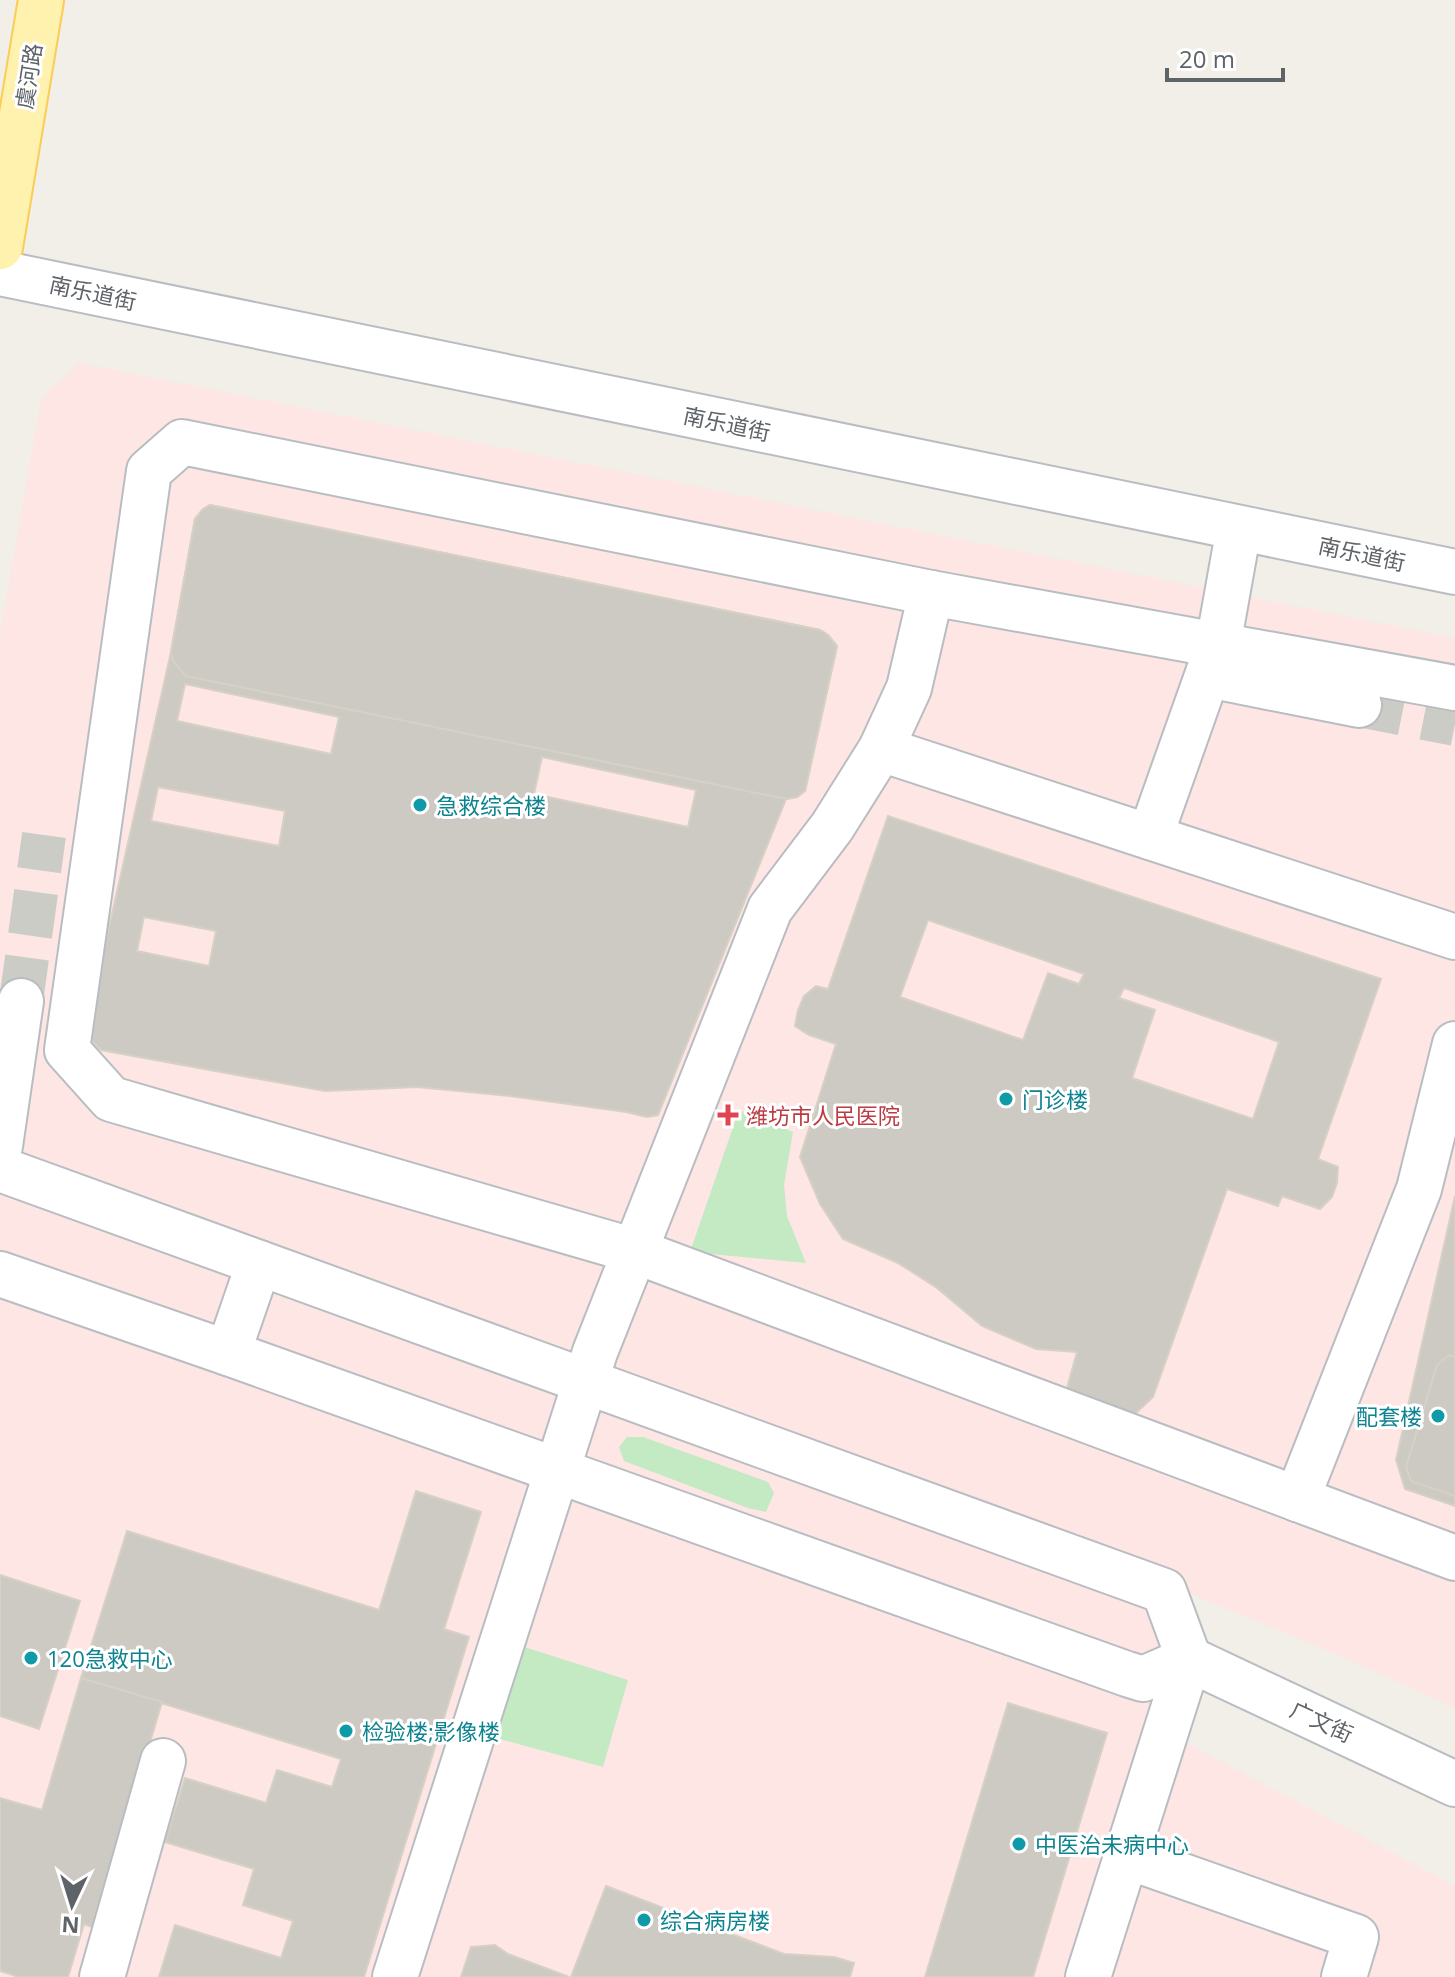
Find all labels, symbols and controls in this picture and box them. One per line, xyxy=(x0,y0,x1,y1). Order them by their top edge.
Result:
scale bar xyxy=(1167,32,1283,82)
street label: 虞河路 xyxy=(8,41,48,111)
text: 20 m xyxy=(1179,42,1235,75)
street label: 南乐道街 xyxy=(47,268,139,316)
street label: 南乐道街 xyxy=(681,399,773,447)
street label: 南乐道街 xyxy=(1316,529,1408,577)
place label: 急救综合楼 xyxy=(436,790,546,820)
marker: 急救综合楼 xyxy=(411,796,429,814)
place label: 门诊楼 xyxy=(1022,1084,1088,1114)
marker: 门诊楼 xyxy=(997,1090,1015,1108)
place label: 潍坊市人民医院 xyxy=(746,1100,900,1130)
marker: 潍坊市人民医院 xyxy=(717,1104,739,1126)
place label: 配套楼 xyxy=(1356,1401,1422,1431)
marker: 配套楼 xyxy=(1429,1407,1447,1425)
place label: 120急救中心 xyxy=(47,1643,173,1673)
marker: 120急救中心 xyxy=(22,1649,40,1667)
street label: 广文街 xyxy=(1286,1693,1358,1749)
place label: 检验楼;影像楼 xyxy=(362,1716,500,1746)
marker: 检验楼;影像楼 xyxy=(337,1722,355,1740)
place label: 中医治未病中心 xyxy=(1035,1829,1189,1859)
marker: 中医治未病中心 xyxy=(1010,1835,1028,1853)
north arrow xyxy=(32,1865,112,1945)
place label: 综合病房楼 xyxy=(660,1905,770,1935)
text: N xyxy=(61,1910,81,1942)
marker: 综合病房楼 xyxy=(635,1911,653,1929)

